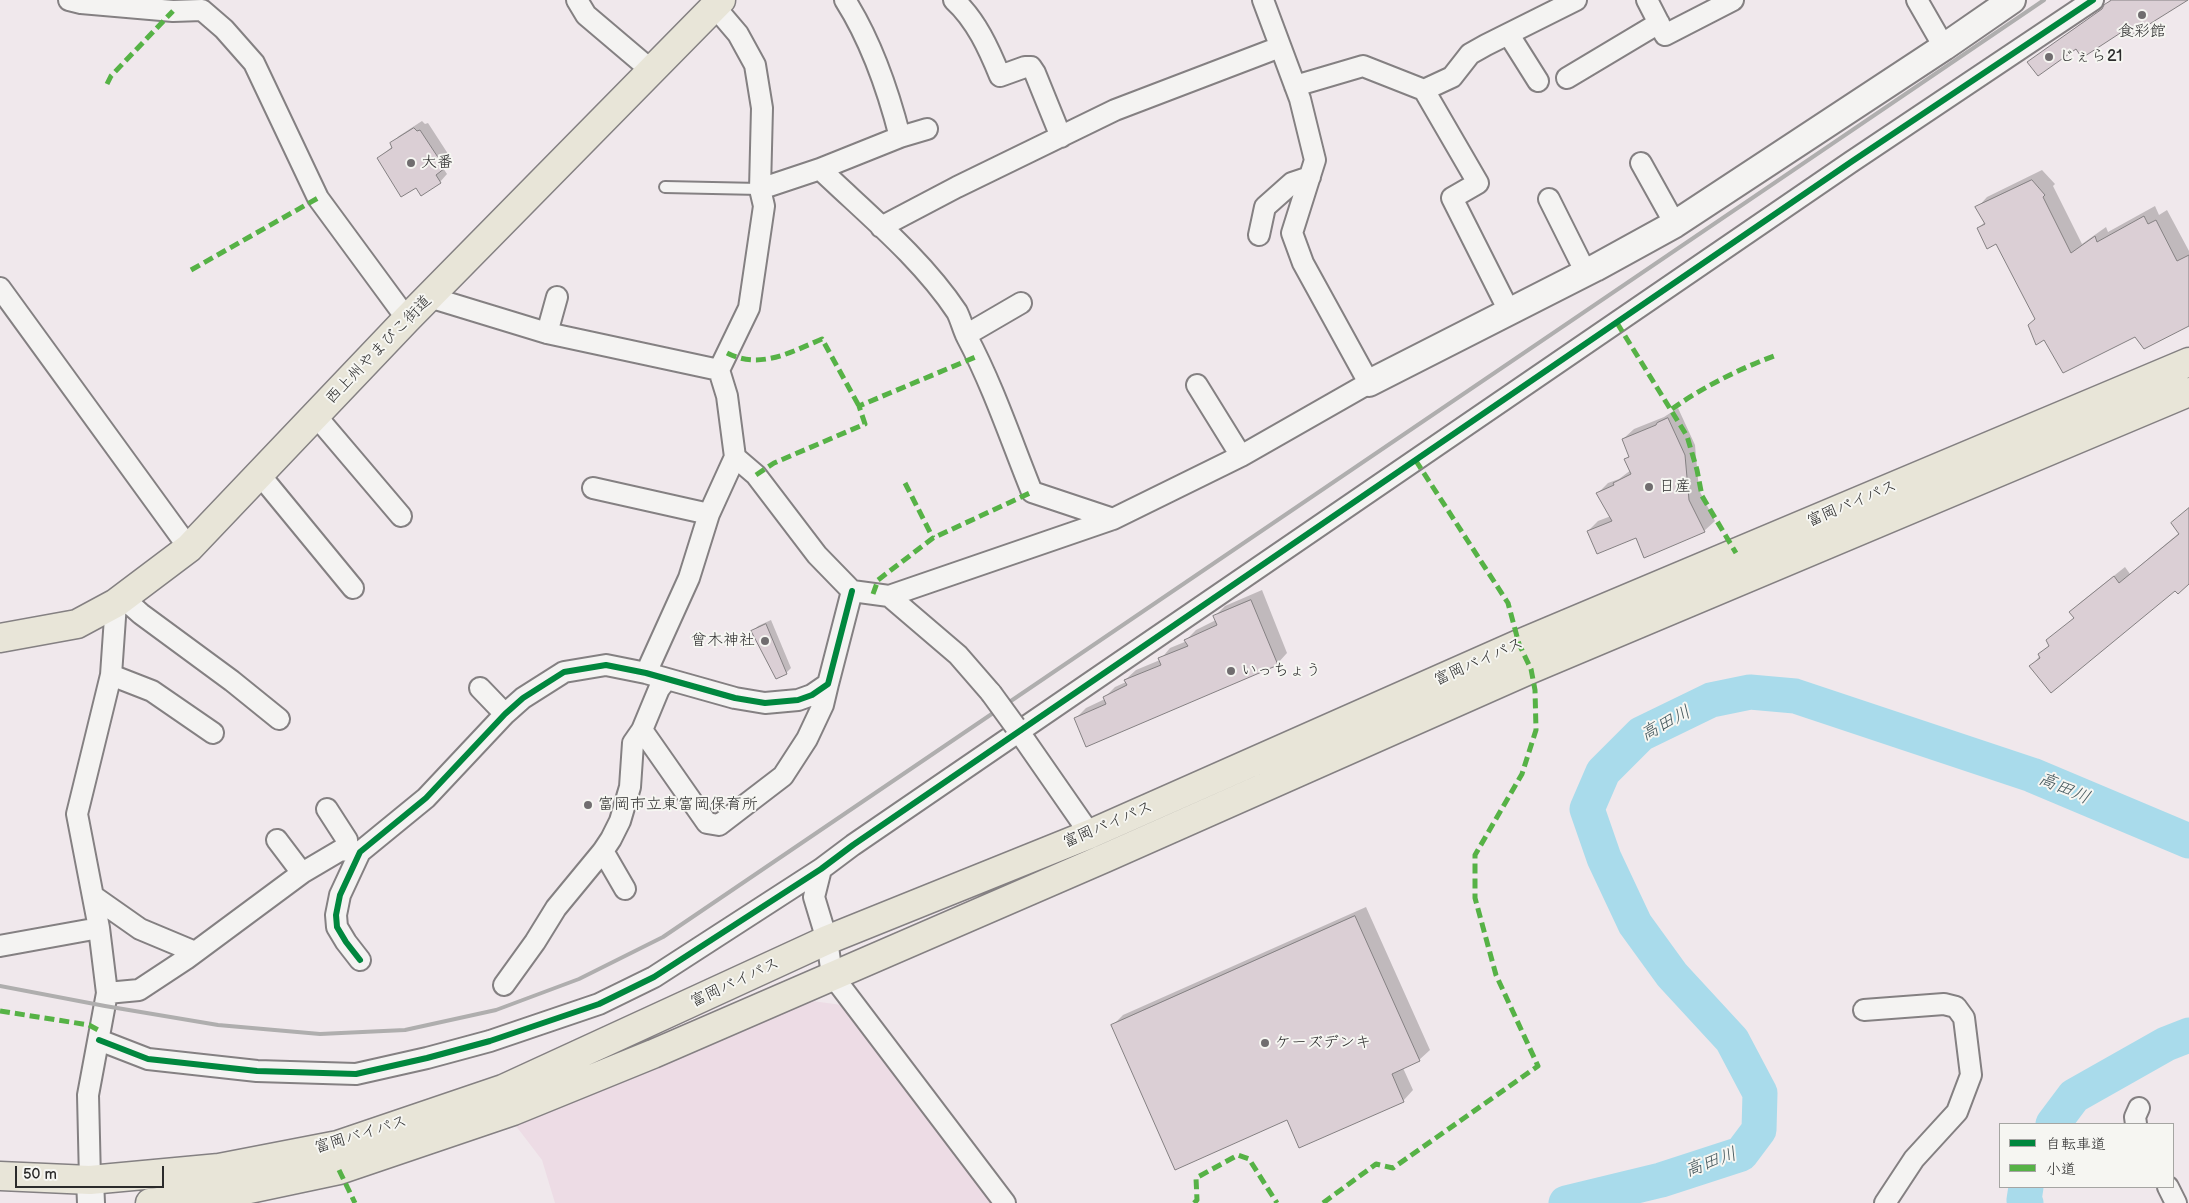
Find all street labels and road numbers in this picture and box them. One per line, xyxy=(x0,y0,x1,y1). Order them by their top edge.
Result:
street label: 西上州やまびこ街道 xyxy=(322,292,436,408)
street label: 富岡バイパス xyxy=(1804,476,1900,532)
street label: 富岡バイパス xyxy=(1431,634,1527,690)
street label: 富岡バイパス xyxy=(1060,797,1156,853)
street label: 富岡バイパス xyxy=(687,954,783,1012)
street label: 富岡バイパス xyxy=(312,1112,410,1158)

